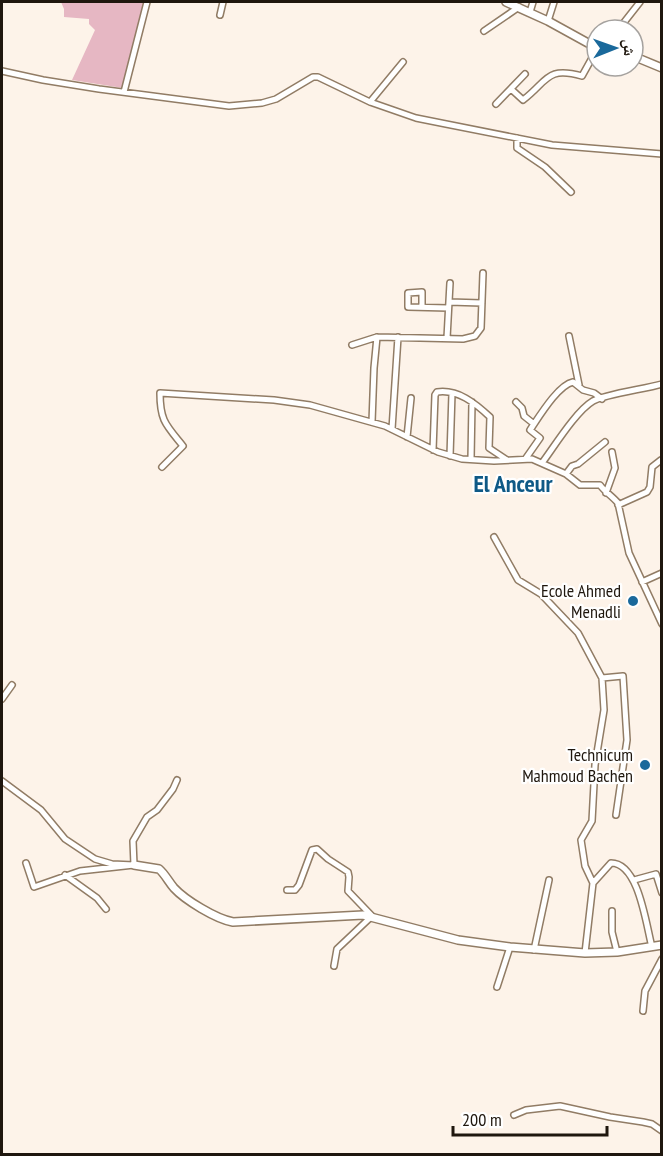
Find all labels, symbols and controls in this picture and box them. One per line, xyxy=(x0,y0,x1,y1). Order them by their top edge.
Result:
north arrow xyxy=(585,18,645,78)
text: ش xyxy=(620,39,640,56)
district label: El Anceur xyxy=(473,468,554,499)
place label: Ecole Ahmed Menadli xyxy=(541,579,621,623)
marker: Ecole Ahmed Menadli xyxy=(626,594,640,608)
place label: Technicum Mahmoud Bachen xyxy=(522,743,633,787)
marker: Technicum Mahmoud Bachen xyxy=(638,758,652,772)
scale bar xyxy=(453,1099,608,1137)
text: 200 m xyxy=(462,1108,502,1131)

